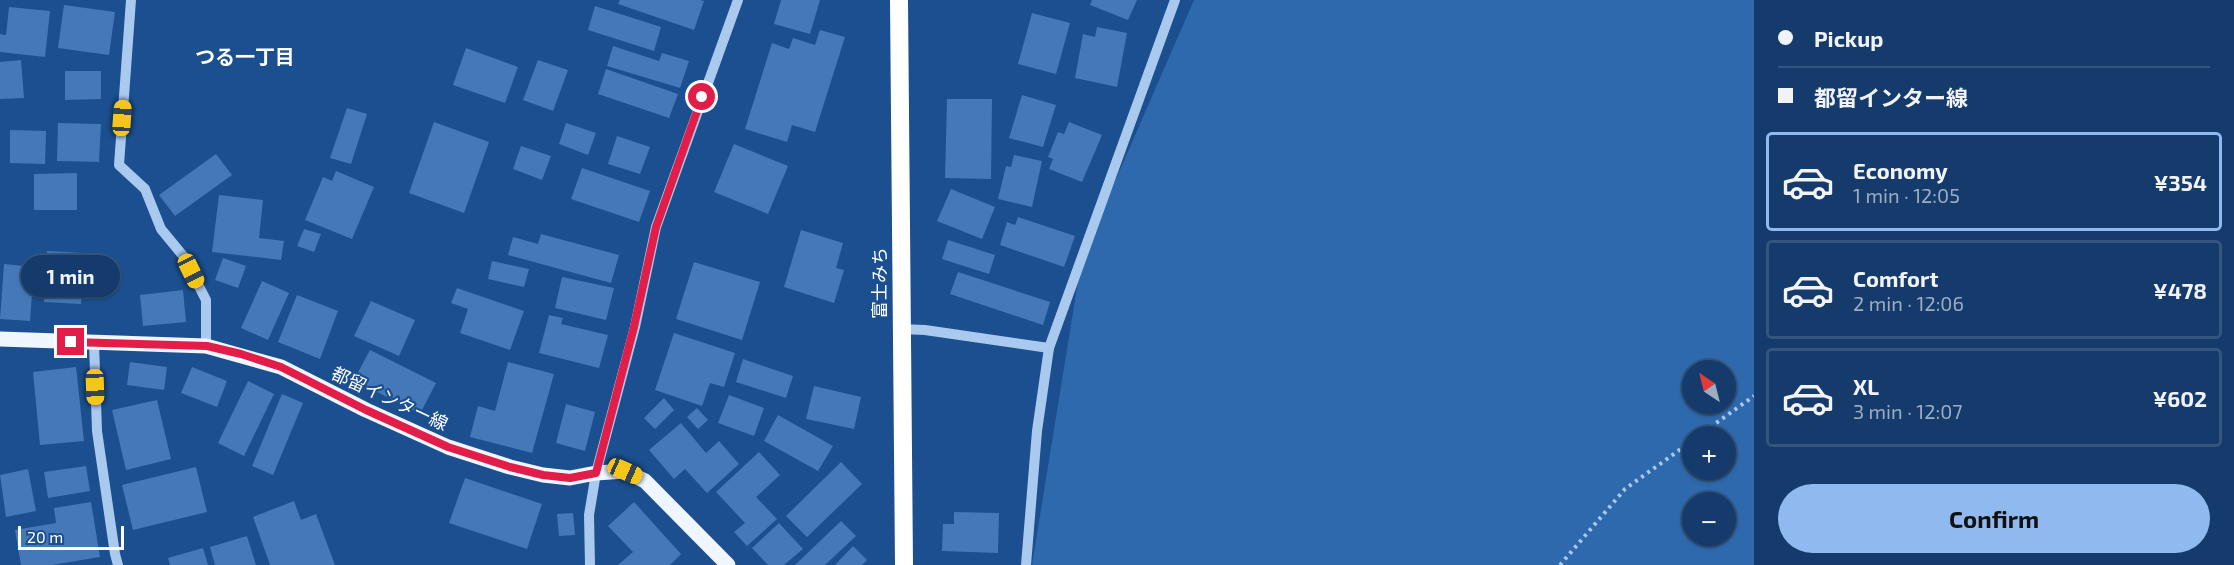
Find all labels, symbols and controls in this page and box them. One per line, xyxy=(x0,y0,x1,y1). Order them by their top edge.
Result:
text: Pickup xyxy=(1814,25,1883,51)
district label: つる一丁目 xyxy=(195,44,295,68)
route start xyxy=(688,83,715,110)
text: 都留インター線 xyxy=(1814,84,1968,110)
car xyxy=(112,99,132,137)
icon: car xyxy=(1781,155,1835,209)
text: Economy xyxy=(1853,157,1948,183)
text: ¥354 xyxy=(2154,169,2207,195)
text: 1 min · 12:05 xyxy=(1853,183,1960,207)
street label: 富士みち xyxy=(868,247,890,319)
car xyxy=(175,251,207,291)
callout: 1 min xyxy=(22,255,121,297)
icon: car xyxy=(1781,263,1835,317)
text: 1 min xyxy=(46,264,95,288)
text: Comfort xyxy=(1853,265,1938,291)
text: ¥478 xyxy=(2153,277,2207,303)
text: 2 min · 12:06 xyxy=(1853,291,1964,315)
route end xyxy=(57,328,84,355)
north arrow xyxy=(1682,360,1736,414)
map controls xyxy=(1682,360,1736,546)
street label: 都留インター線 xyxy=(328,361,452,435)
car xyxy=(85,369,105,405)
icon: car xyxy=(1781,371,1835,425)
text: XL xyxy=(1853,373,1879,399)
text: ¥602 xyxy=(2153,385,2207,411)
text: 3 min · 12:07 xyxy=(1853,399,1963,423)
button: + xyxy=(1682,426,1736,480)
car xyxy=(605,455,645,487)
button: Confirm xyxy=(1778,484,2210,553)
button: − xyxy=(1682,492,1736,546)
scale bar xyxy=(18,523,124,550)
text: 20 m xyxy=(27,527,63,546)

